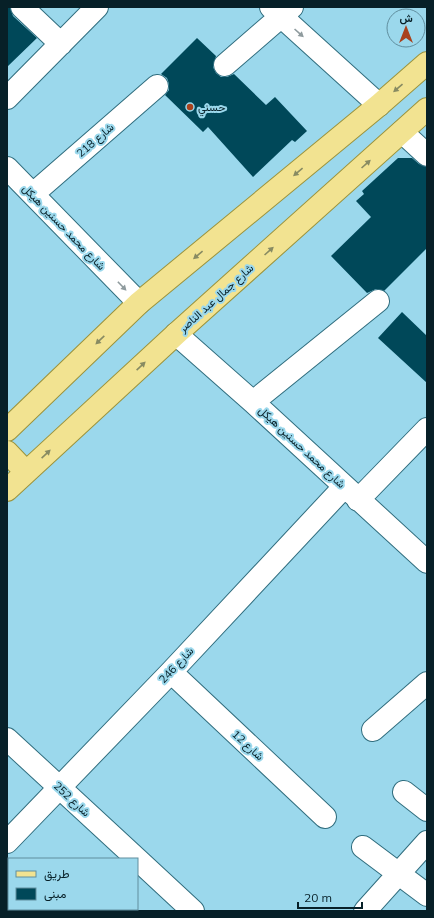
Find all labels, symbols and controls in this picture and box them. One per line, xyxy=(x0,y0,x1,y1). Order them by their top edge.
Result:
north arrow xyxy=(386,8,426,48)
text: ش xyxy=(399,11,413,25)
one-way arrow xyxy=(294,29,305,38)
one-way arrow xyxy=(392,84,403,93)
place label: حسني xyxy=(198,100,226,117)
marker: حسني xyxy=(185,102,195,112)
street label: شارع 218 xyxy=(73,120,117,161)
one-way arrow xyxy=(361,160,371,169)
one-way arrow xyxy=(293,167,303,176)
street label: شارع محمد حسنين هيكل xyxy=(19,181,109,274)
one-way arrow xyxy=(265,247,274,256)
one-way arrow xyxy=(192,250,203,259)
street label: شارع جمال عبد الناصر xyxy=(175,261,257,337)
one-way arrow xyxy=(117,281,127,291)
one-way arrow xyxy=(95,336,105,345)
one-way arrow xyxy=(137,362,146,371)
street label: شارع محمد حسنين هيكل xyxy=(255,403,349,492)
one-way arrow xyxy=(41,449,51,459)
street label: شارع 246 xyxy=(156,644,197,687)
street label: شارع 12 xyxy=(229,727,267,764)
street label: شارع 252 xyxy=(50,779,93,820)
legend xyxy=(8,858,138,910)
text: طريق xyxy=(44,866,70,882)
scale bar xyxy=(298,884,362,910)
text: مبنى xyxy=(44,886,66,902)
text: 20 m xyxy=(304,890,332,905)

